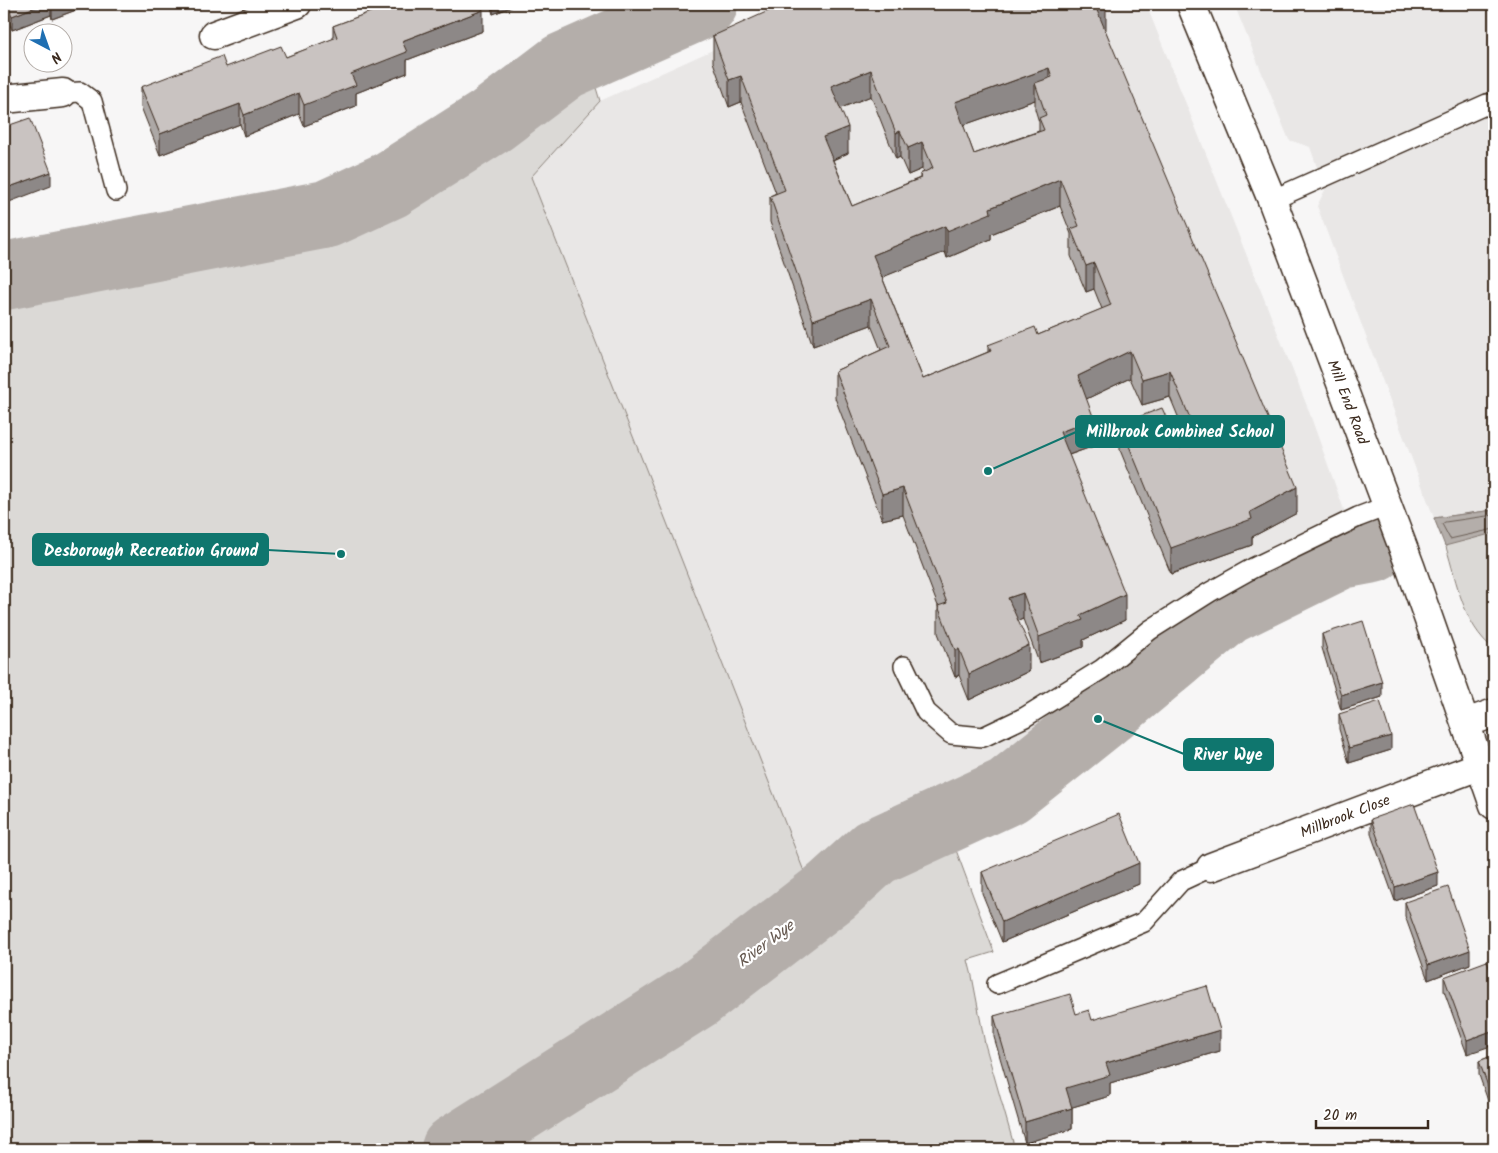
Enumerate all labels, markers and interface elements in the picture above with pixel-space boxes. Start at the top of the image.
north arrow [22,22,72,72]
text: N [45,46,66,68]
street label: Mill End Road [1320,356,1374,449]
callout: Millbrook Combined School [1076,416,1284,447]
text: Millbrook Combined School [1086,420,1275,445]
callout: Desborough Recreation Ground [33,534,268,565]
text: Desborough Recreation Ground [44,539,259,564]
callout: River Wye [1184,739,1273,770]
text: River Wye [1194,743,1263,768]
street label: Millbrook Close [1297,789,1394,845]
water label: River Wye [732,913,801,974]
scale bar [1316,1098,1428,1130]
text: 20 m [1323,1104,1357,1128]

